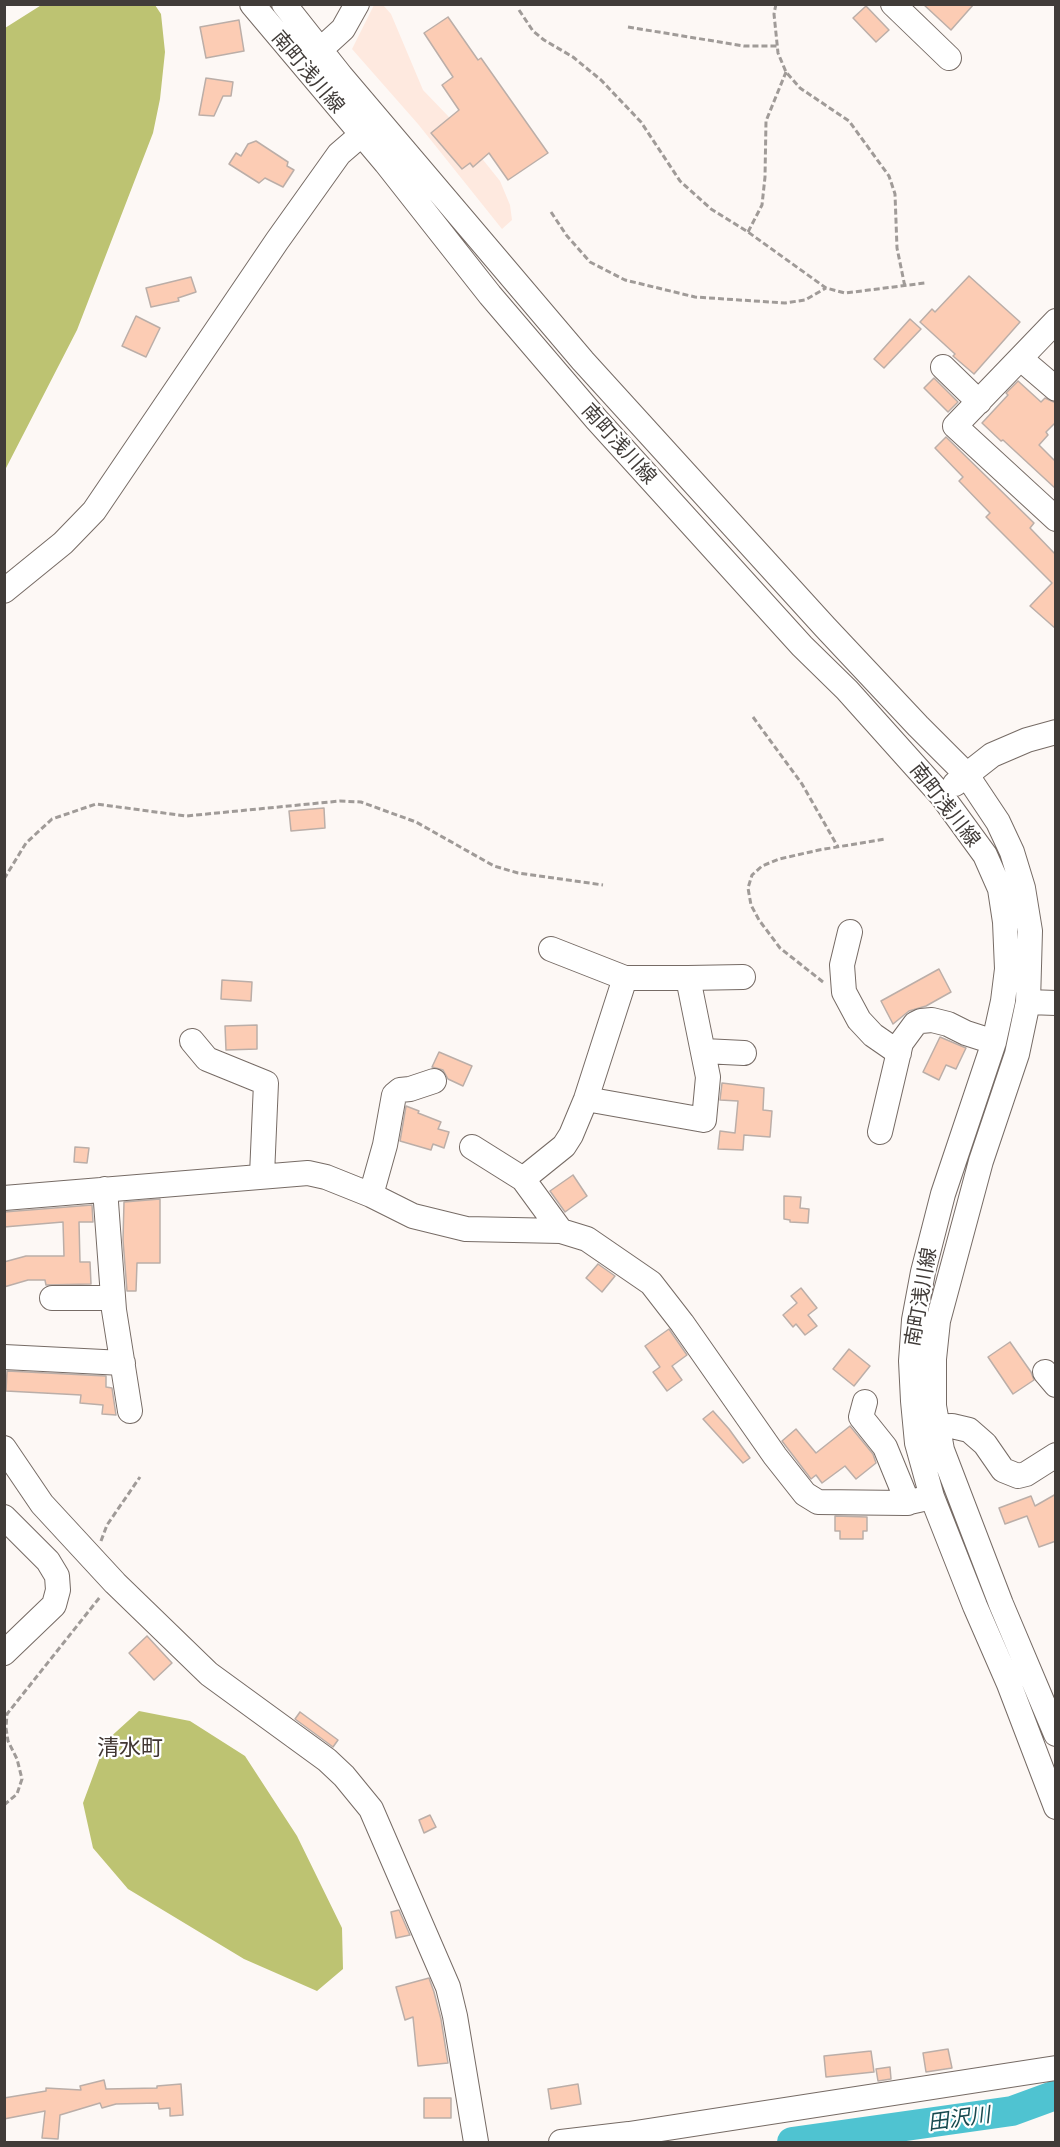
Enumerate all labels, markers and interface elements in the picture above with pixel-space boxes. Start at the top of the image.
street label: 南町浅川線 [267,26,349,118]
street label: 南町浅川線 [577,399,661,489]
street label: 南町浅川線 [905,758,985,852]
street label: 南町浅川線 [900,1246,942,1348]
district label: 清水町 [97,1735,163,1761]
water label: 田沢川 [926,2102,992,2136]

